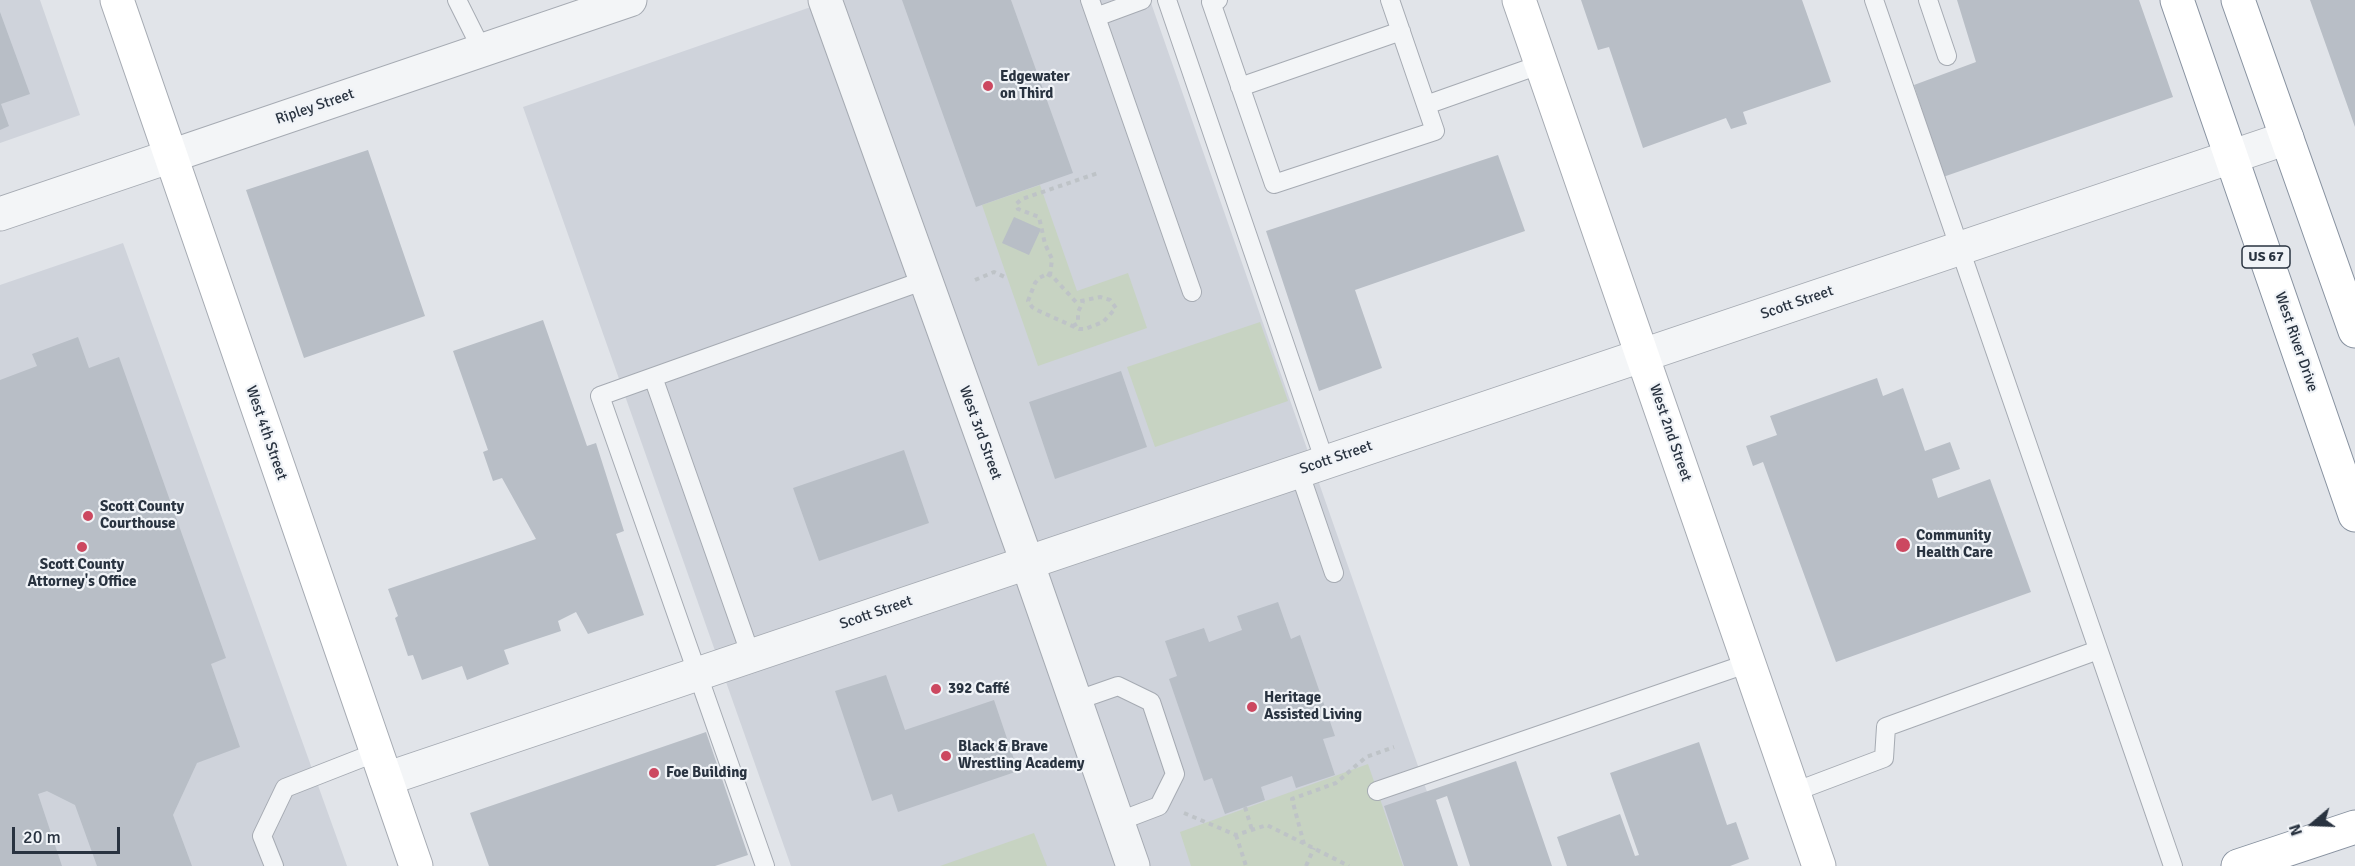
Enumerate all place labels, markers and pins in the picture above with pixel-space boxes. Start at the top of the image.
place label: Edgewater on Third [1000,68,1070,103]
marker: Edgewater on Third [981,79,995,93]
place label: Scott County Courthouse [100,498,184,533]
marker: Scott County Courthouse [81,509,95,523]
place label: Community Health Care [1916,527,1993,562]
marker: Community Health Care [1894,536,1912,554]
marker: Scott County Attorney's Office [75,540,89,554]
place label: Scott County Attorney's Office [28,556,136,591]
place label: 392 Caffé [948,680,1010,698]
marker: 392 Caffé [929,682,943,696]
place label: Heritage Assisted Living [1264,689,1362,724]
marker: Heritage Assisted Living [1245,700,1259,714]
place label: Black & Brave Wrestling Academy [958,738,1084,773]
marker: Black & Brave Wrestling Academy [939,749,953,763]
place label: Foe Building [666,764,747,782]
marker: Foe Building [647,766,661,780]

